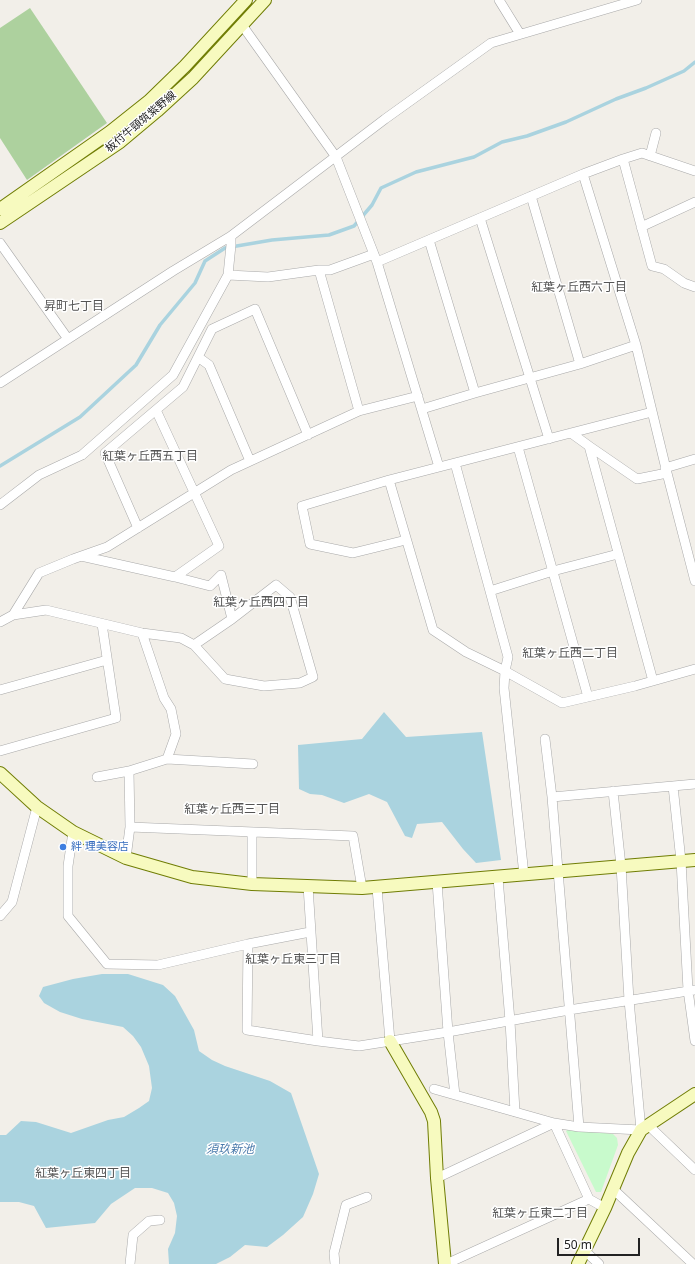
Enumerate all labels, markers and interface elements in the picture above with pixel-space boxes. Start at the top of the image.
street label: 板付牛頸筑紫野線 [103,89,179,155]
district label: 紅葉ヶ丘西六丁目 [531,281,627,295]
district label: 昇町七丁目 [44,300,104,314]
district label: 紅葉ヶ丘西五丁目 [102,450,198,464]
district label: 紅葉ヶ丘西四丁目 [213,596,309,610]
district label: 紅葉ヶ丘西二丁目 [522,647,618,661]
district label: 紅葉ヶ丘西三丁目 [184,803,280,817]
place label: 絆 理美容店 [71,840,129,854]
marker: 絆 理美容店 [58,842,68,852]
district label: 紅葉ヶ丘東三丁目 [245,953,341,967]
water label: 須玖新池 [206,1143,254,1157]
district label: 紅葉ヶ丘東四丁目 [35,1167,131,1181]
district label: 紅葉ヶ丘東二丁目 [492,1207,588,1221]
scale bar [559,1230,642,1256]
text: 50 m [564,1236,592,1253]

